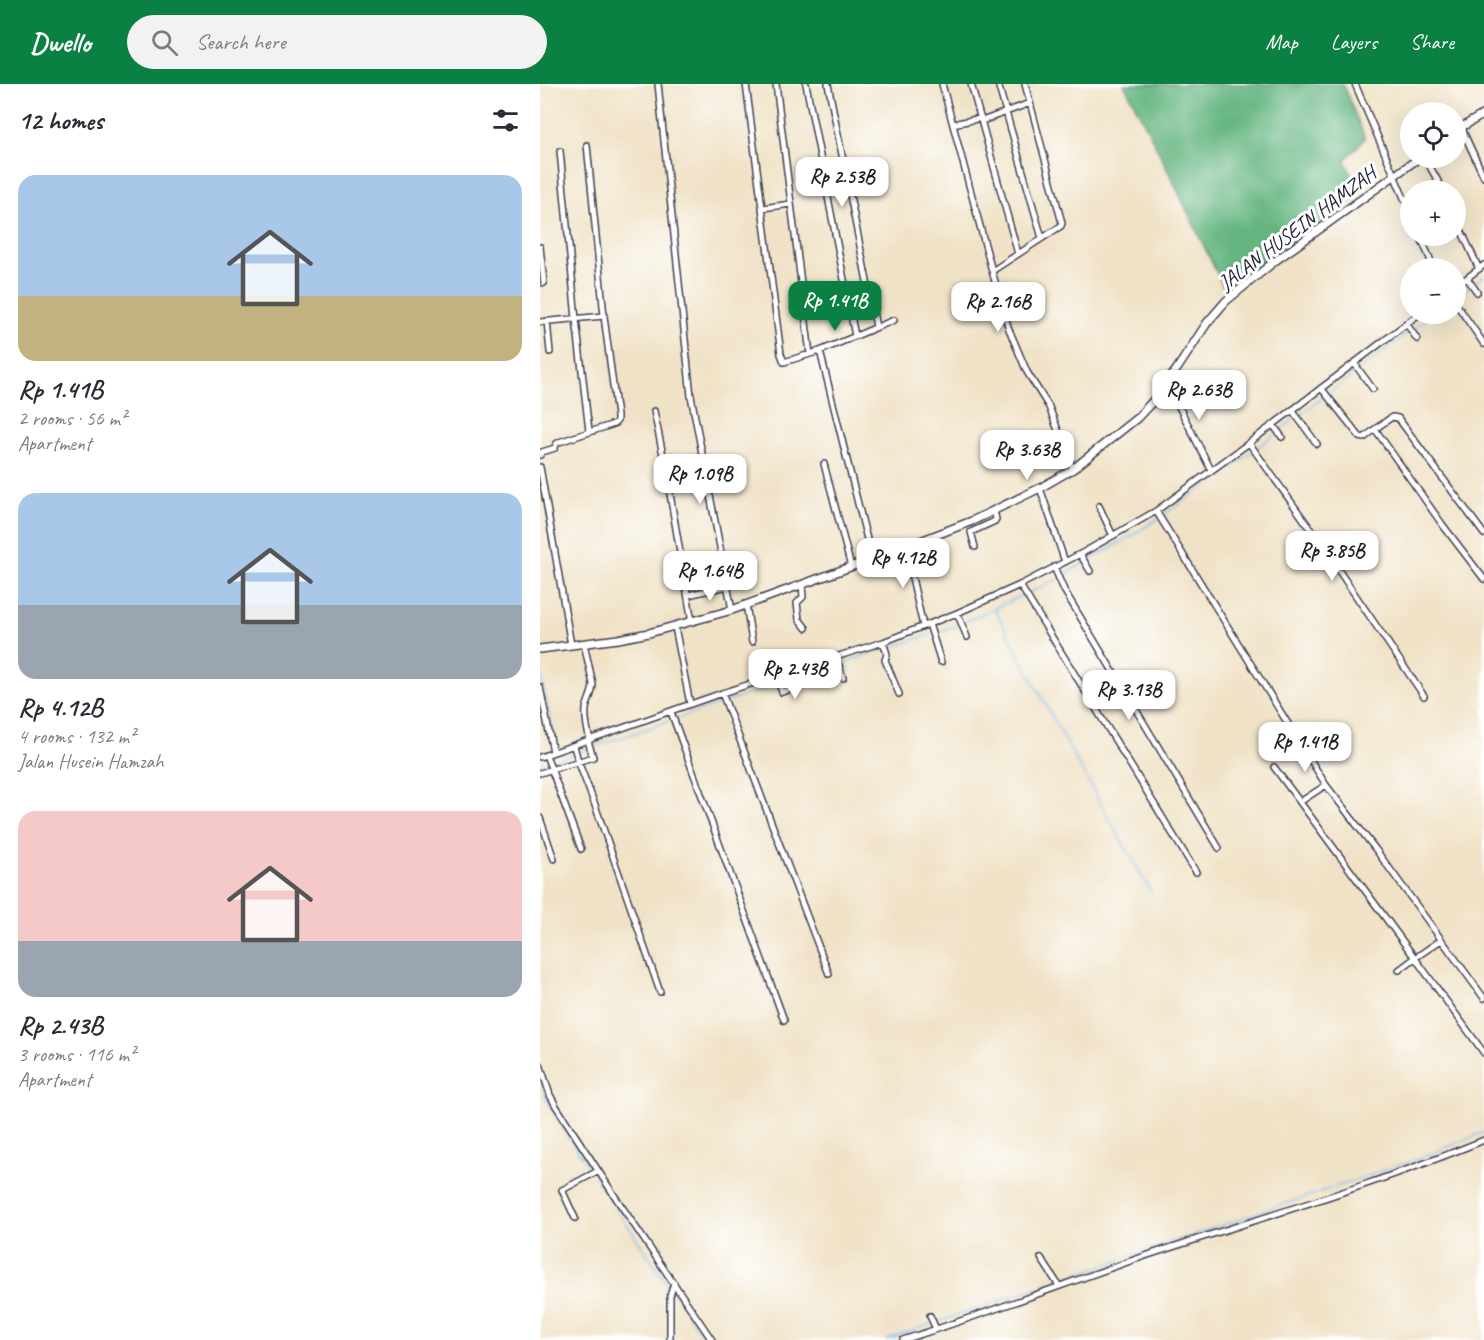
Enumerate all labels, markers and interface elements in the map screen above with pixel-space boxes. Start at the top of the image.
search box [127,15,547,69]
text: Dwello [30,25,91,60]
icon: search [148,26,181,59]
text: Search here [196,28,286,56]
text: Map [1265,29,1298,55]
text: Layers [1331,29,1377,55]
text: Share [1410,29,1454,55]
map controls [1400,102,1466,324]
button: locate [1400,102,1466,168]
text: 12 homes [18,104,103,137]
icon: filters [489,104,522,137]
pin: Rp 2.53B [780,157,904,208]
street label: JALAN HUSEIN HAMZAH [1212,158,1383,296]
text: Rp 2.53B [810,164,874,189]
button: + [1400,180,1466,246]
icon: home [216,214,324,322]
button: − [1400,258,1466,324]
pin: Rp 1.41B [773,281,897,332]
pin: Rp 2.16B [936,282,1060,333]
text: Rp 1.41B [802,288,868,313]
text: Rp 2.16B [965,289,1031,314]
pin: Rp 2.63B [1137,370,1261,421]
text: Rp 1.41B [18,373,103,406]
text: Rp 2.63B [1166,377,1232,402]
text: 2 rooms · 56 m² [18,406,126,431]
pin: Rp 3.63B [965,430,1089,481]
text: Apartment [18,431,91,456]
text: Rp 3.63B [994,437,1060,462]
pin: Rp 1.09B [638,454,762,505]
text: Rp 1.09B [668,461,732,486]
pin: Rp 3.85B [1270,531,1394,582]
icon: home [216,532,324,640]
pin: Rp 4.12B [841,538,965,589]
text: Rp 3.85B [1300,538,1364,563]
text: Rp 4.12B [870,545,936,570]
pin: Rp 1.64B [648,551,772,602]
text: Rp 1.64B [677,558,743,583]
pin: Rp 2.43B [733,649,857,700]
text: Rp 2.43B [762,656,828,681]
pin: Rp 3.13B [1067,670,1191,721]
text: Rp 3.13B [1096,677,1162,702]
text: Rp 4.12B [18,691,103,724]
pin: Rp 1.41B [1243,722,1367,773]
text: 4 rooms · 132 m² [18,724,135,749]
text: Rp 1.41B [1272,729,1338,754]
text: Jalan Husein Hamzah [18,749,164,774]
icon: home [216,850,324,958]
text: Rp 2.43B [18,1009,103,1042]
text: 3 rooms · 116 m² [18,1042,135,1067]
text: Apartment [18,1067,91,1092]

